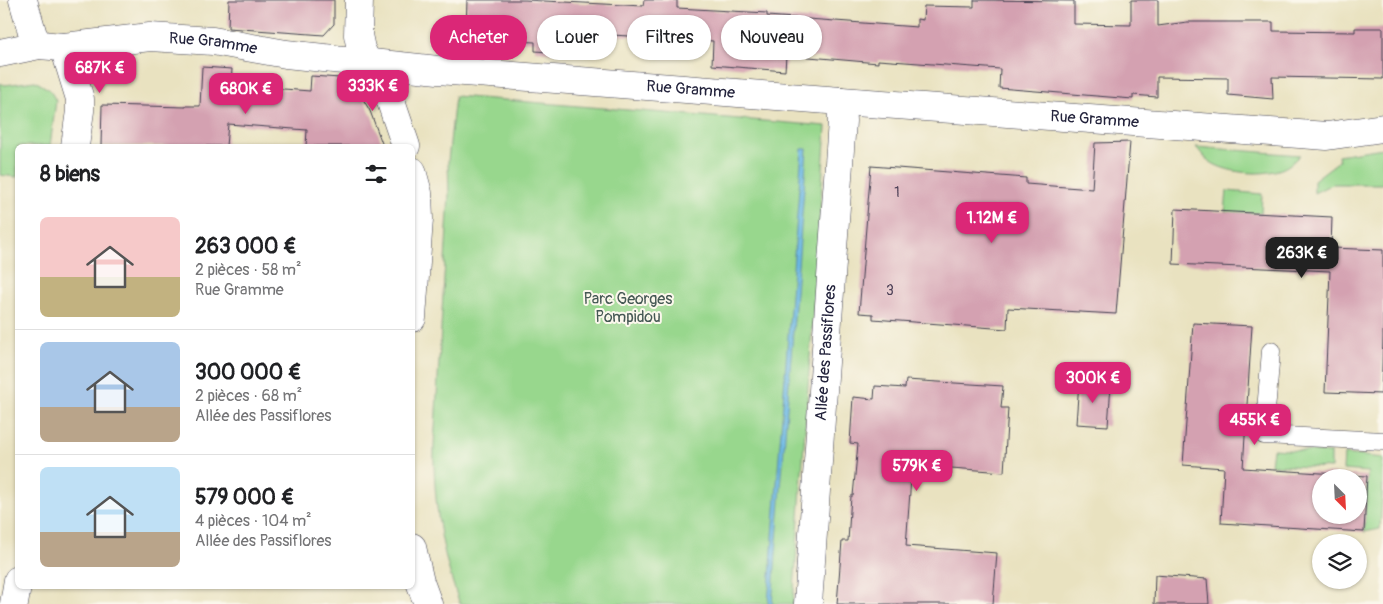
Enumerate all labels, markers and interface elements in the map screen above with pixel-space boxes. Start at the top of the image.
chip: Acheter [430,15,527,60]
chip: Louer [537,15,617,60]
chip: Filtres [627,15,711,60]
chip: Nouveau [721,15,822,60]
street label: Rue Gramme [168,28,259,59]
pin: 687K € [59,52,141,94]
text: 687K € [75,58,125,78]
pin: 333K € [332,70,414,112]
pin: 680K € [205,72,287,115]
text: 333K € [348,76,398,96]
street label: Rue Gramme [646,76,736,103]
text: 680K € [220,79,272,99]
street label: Rue Gramme [1050,106,1140,132]
icon: filters [362,160,390,188]
text: 8 biens [40,161,100,188]
house number: 1 [894,184,900,201]
pin: 1.12M € [946,202,1038,244]
text: 1.12M € [967,208,1017,228]
text: 263 000 € [195,233,297,260]
pin: 263K € [1261,236,1343,279]
icon: home [80,237,140,297]
text: 263K € [1277,243,1327,263]
text: 2 pièces · 58 m² [195,260,302,280]
text: Rue Gramme [195,280,284,300]
house number: 3 [886,282,894,299]
street label: Allée des Passiflores [811,284,840,421]
park label: Parc Georges Pompidou [584,289,672,327]
text: 300 000 € [195,359,301,386]
icon: home [80,362,140,422]
pin: 300K € [1052,362,1134,404]
text: 300K € [1066,368,1120,388]
text: 2 pièces · 68 m² [195,386,302,406]
pin: 455K € [1214,404,1296,446]
text: Allée des Passiflores [195,406,332,426]
text: 455K € [1230,410,1280,430]
pin: 579K € [876,450,958,492]
text: 579K € [892,456,942,476]
north arrow [1312,469,1368,524]
map controls [1312,469,1367,589]
text: 579 000 € [195,484,294,511]
icon: home [80,487,140,547]
text: 4 pièces · 104 m² [195,511,312,531]
text: Allée des Passiflores [195,531,332,551]
button: layers [1312,534,1367,589]

